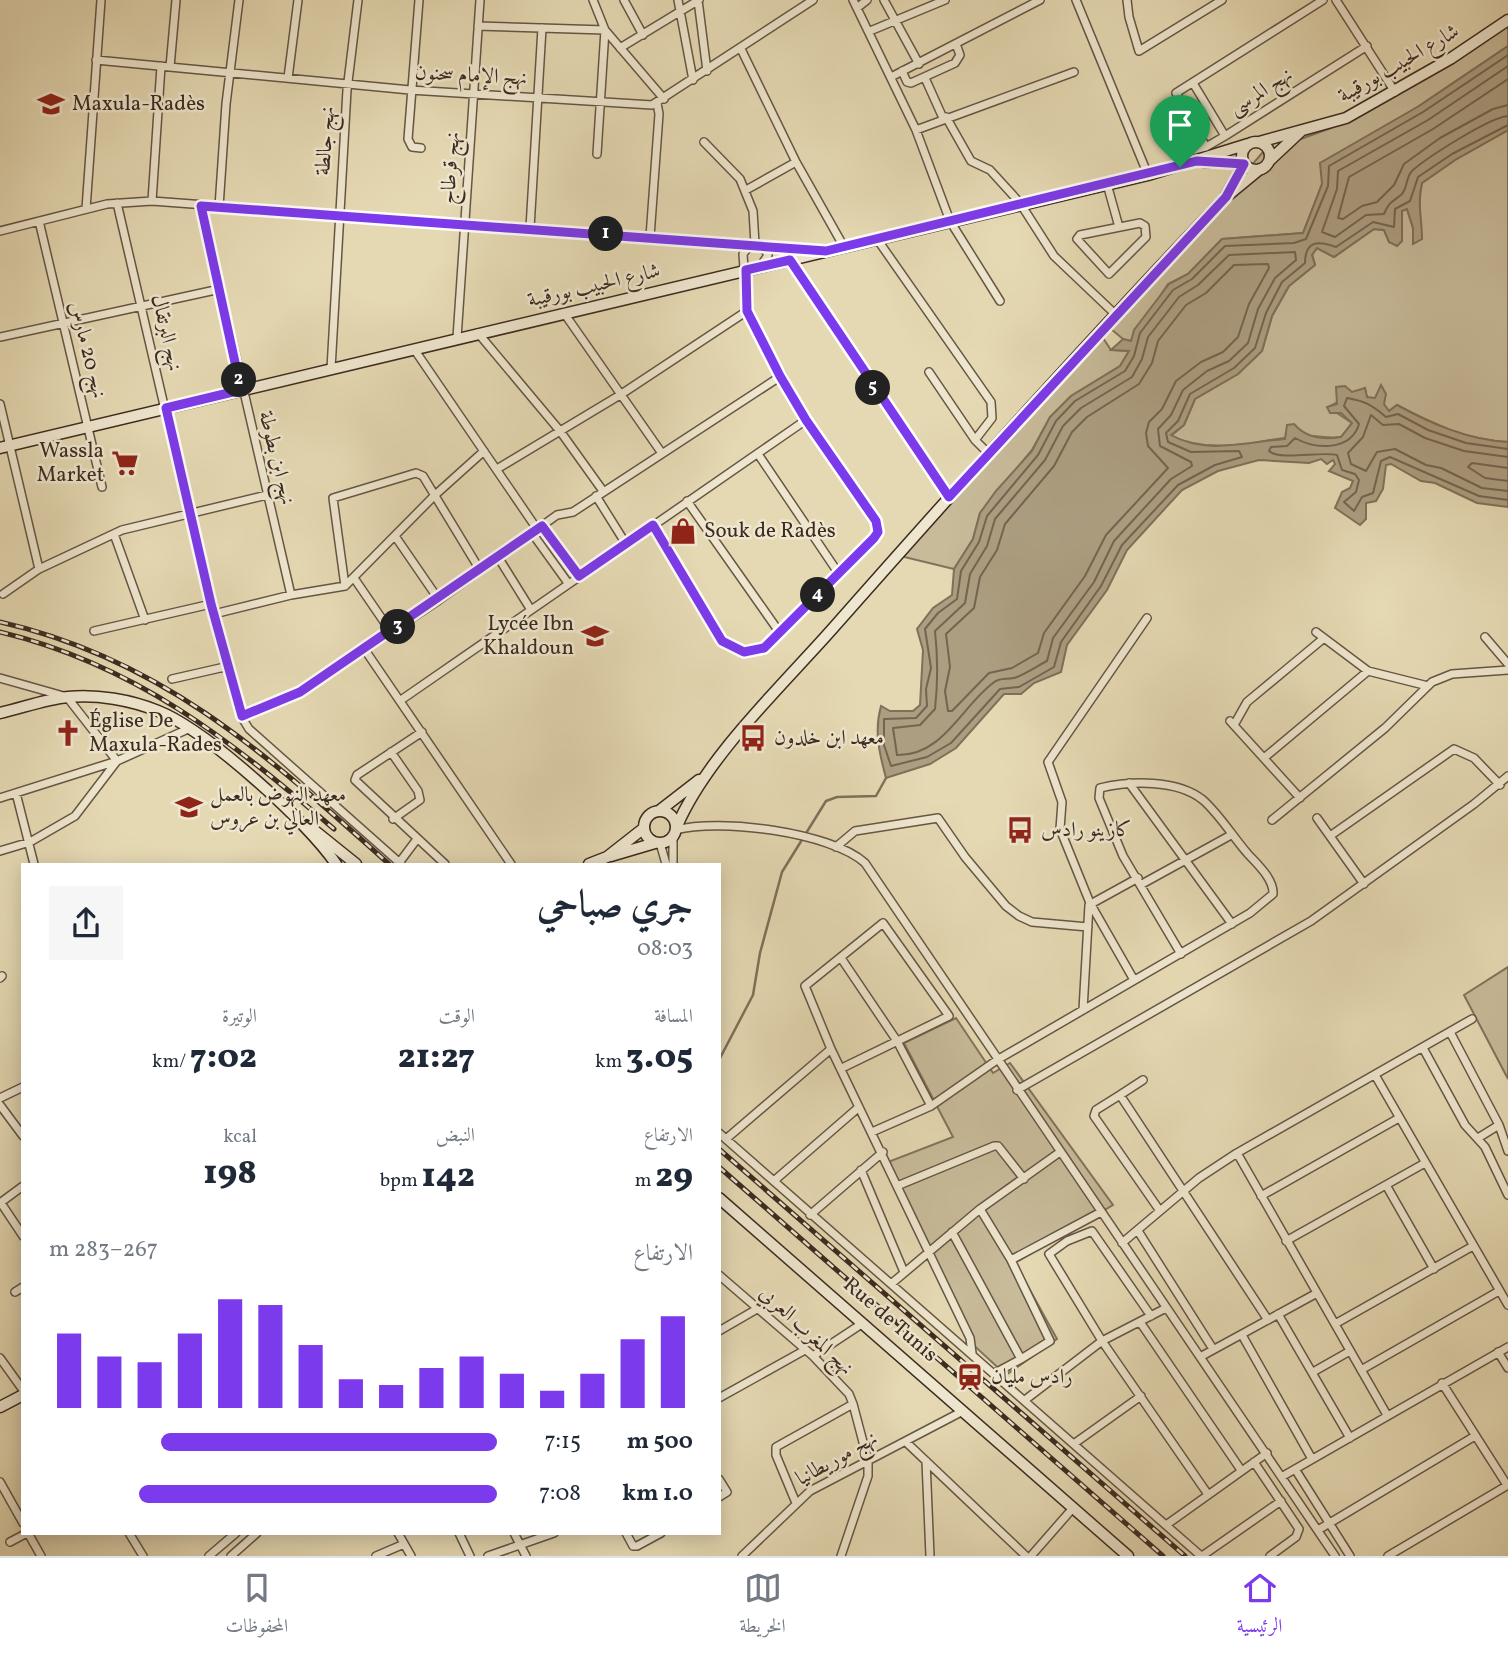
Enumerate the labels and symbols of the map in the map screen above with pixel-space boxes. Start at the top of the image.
street label: شارع الحبيب بورقيبة [1333,18,1466,112]
street label: نهج الإمام سحنون [414,59,528,96]
street label: نهج المرسى [1223,61,1300,126]
school or university icon: Maxula-Radès [36,89,66,119]
place label: Maxula-Radès [72,90,205,119]
pin [1150,95,1210,167]
street label: نهج جالطة [309,105,346,177]
street label: نهج قرطاج [434,131,471,206]
pin: 1 [588,216,624,252]
street label: شارع الحبيب بورقيبة [525,257,664,317]
street label: نهج البرتقال [140,292,189,375]
street label: نهج 20 مارس [58,299,113,402]
pin: 2 [222,362,256,398]
pin: 5 [856,370,890,406]
street label: نهج ابن بطوطة [247,408,302,509]
place label: Wassla Market [37,437,104,490]
supermarket icon: Wassla Market [110,448,140,478]
shop icon: Souk de Radès [668,516,698,546]
place label: Souk de Radès [704,517,836,546]
pin: 4 [800,578,836,612]
pin: 3 [380,610,416,644]
place label: Lycée Ibn Khaldoun [483,610,574,663]
school or university icon: Lycée Ibn Khaldoun [580,621,610,651]
place label: Église De Maxula-Rades [89,707,222,760]
church icon: Église De Maxula-Rades [53,718,83,748]
bus stop icon: معهد ابن خلدون [738,723,768,753]
place label: معهد ابن خلدون [774,724,884,753]
place label: معهد النهوض بالعمل العالي بن عروس [210,781,346,835]
school or university icon: معهد النهوض بالعمل العالي بن عروس [174,792,204,822]
bus stop icon: كازينو رادس [1005,815,1035,845]
place label: كازينو رادس [1041,816,1132,845]
street label: Rue de Tunis [836,1271,944,1369]
street label: نهج المغرب العربي [750,1280,860,1385]
station icon: رادس مليان [955,1362,985,1392]
place label: رادس مليان [991,1363,1073,1392]
street label: نهج موريطانيا [791,1425,885,1496]

